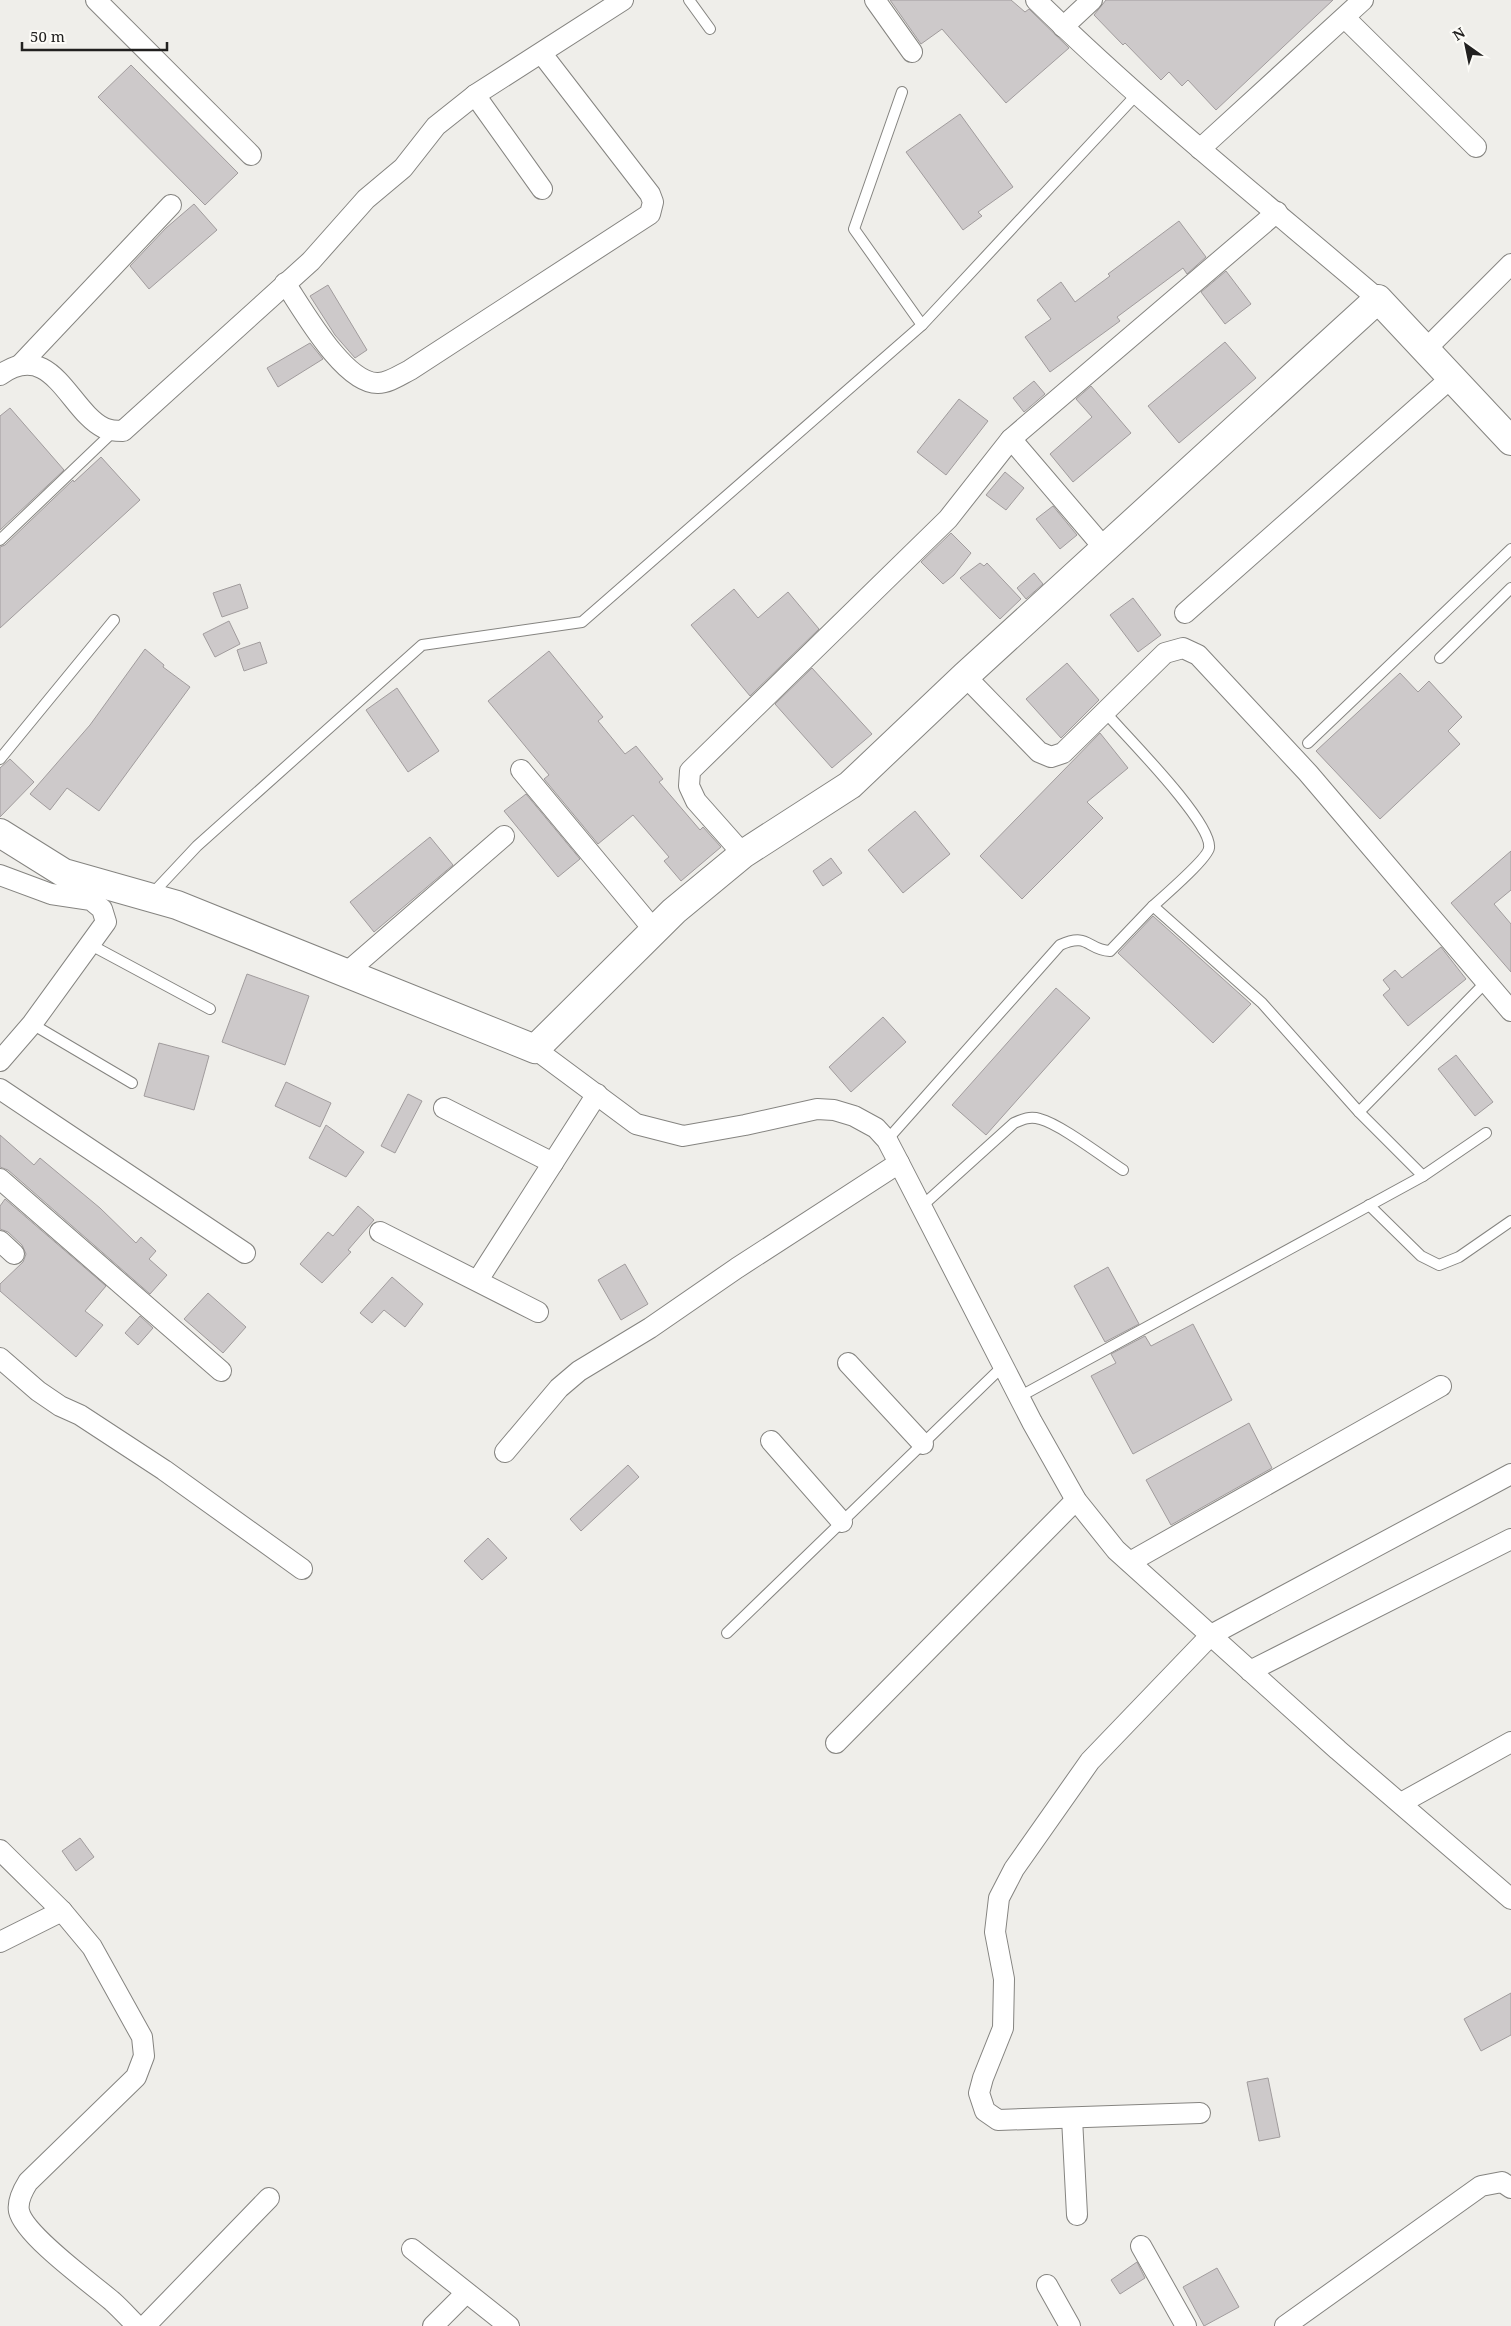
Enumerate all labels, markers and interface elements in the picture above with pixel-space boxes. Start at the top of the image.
scale bar [22,20,168,52]
north arrow [1441,20,1491,70]
text: N [1449,23,1468,45]
text: 50 m [30,26,65,46]

